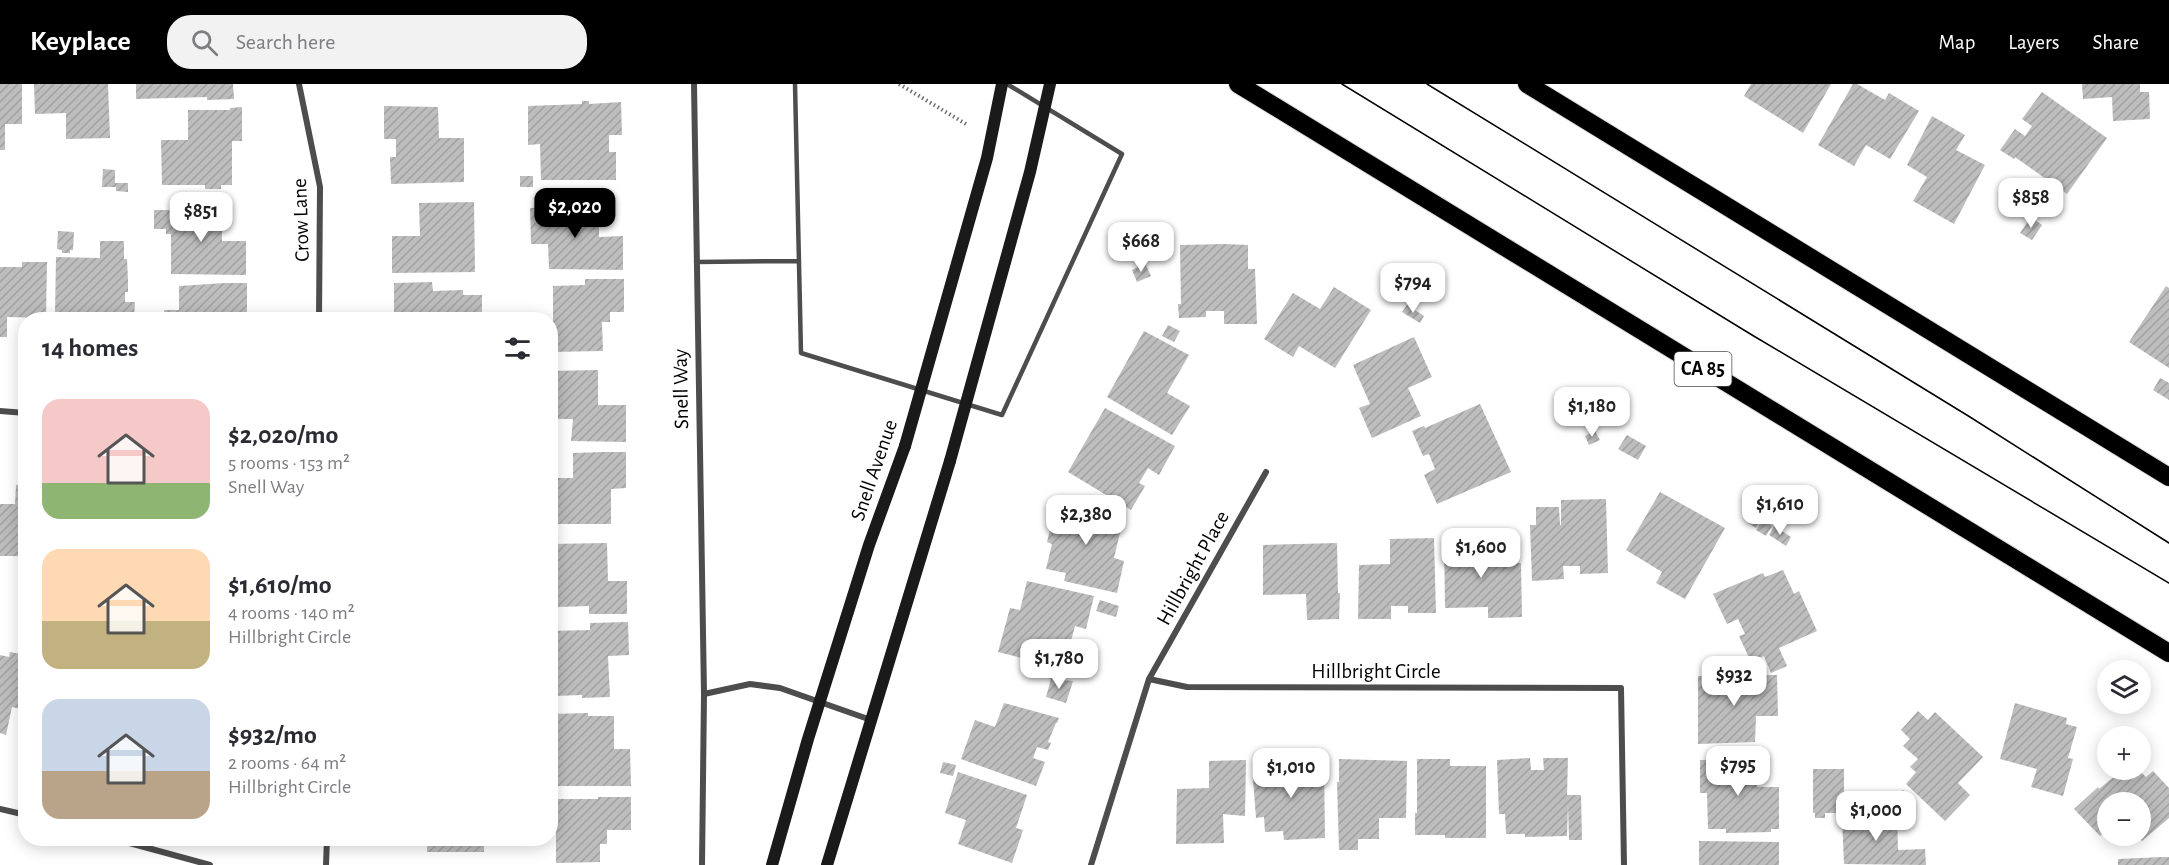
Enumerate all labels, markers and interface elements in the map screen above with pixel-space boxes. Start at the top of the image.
search box [167,15,587,69]
icon: search [188,26,221,59]
text: Keyplace [30,28,131,56]
text: Search here [236,31,335,53]
text: Map [1939,32,1975,53]
text: Layers [2008,32,2059,53]
text: Share [2092,32,2139,53]
street label: Crow Lane [289,178,313,262]
pin: $858 [1995,178,2067,229]
text: $858 [2012,187,2050,207]
pin: $2,020 [526,188,624,239]
pin: $851 [165,192,237,243]
text: $2,020 [548,197,602,217]
text: $851 [184,201,218,221]
pin: $668 [1105,222,1177,273]
text: $668 [1122,231,1160,251]
pin: $794 [1377,263,1449,314]
text: $794 [1394,272,1432,292]
icon: filters [501,332,534,365]
text: 14 homes [42,335,138,361]
street label: Snell Way [670,349,692,429]
road number: CA 85 [1674,352,1732,386]
pin: $1,180 [1543,387,1641,438]
text: $1,180 [1568,396,1616,416]
street label: Snell Avenue [847,417,901,523]
text: $2,020/mo [228,422,338,448]
icon: home [90,423,162,495]
text: 5 rooms · 153 m² [228,453,350,473]
text: Snell Way [228,477,304,497]
pin: $1,610 [1731,485,1829,536]
text: $1,610 [1756,494,1804,514]
pin: $2,380 [1037,495,1135,546]
text: $2,380 [1060,504,1112,524]
street label: Hillbright Place [1153,507,1233,629]
pin: $1,600 [1432,528,1530,579]
text: $1,600 [1455,537,1507,557]
text: $1,610/mo [228,572,332,598]
icon: home [90,573,162,645]
text: 4 rooms · 140 m² [228,603,355,623]
text: Hillbright Circle [228,627,351,647]
pin: $1,780 [1010,639,1108,690]
text: $1,780 [1034,648,1084,668]
pin: $932 [1698,656,1770,707]
map controls [2097,660,2151,846]
button: layers [2097,660,2151,714]
street label: Hillbright Circle [1311,661,1441,682]
text: $932 [1716,665,1752,685]
text: $932/mo [228,722,317,748]
icon: home [90,723,162,795]
button: + [2097,726,2151,780]
pin: $795 [1702,746,1774,797]
pin: $1,010 [1242,748,1340,799]
text: 2 rooms · 64 m² [228,753,346,773]
text: $795 [1720,755,1756,775]
text: $1,010 [1267,757,1315,777]
text: Hillbright Circle [228,777,351,797]
pin: $1,000 [1827,791,1925,842]
button: − [2097,792,2151,846]
text: $1,000 [1850,800,1902,820]

